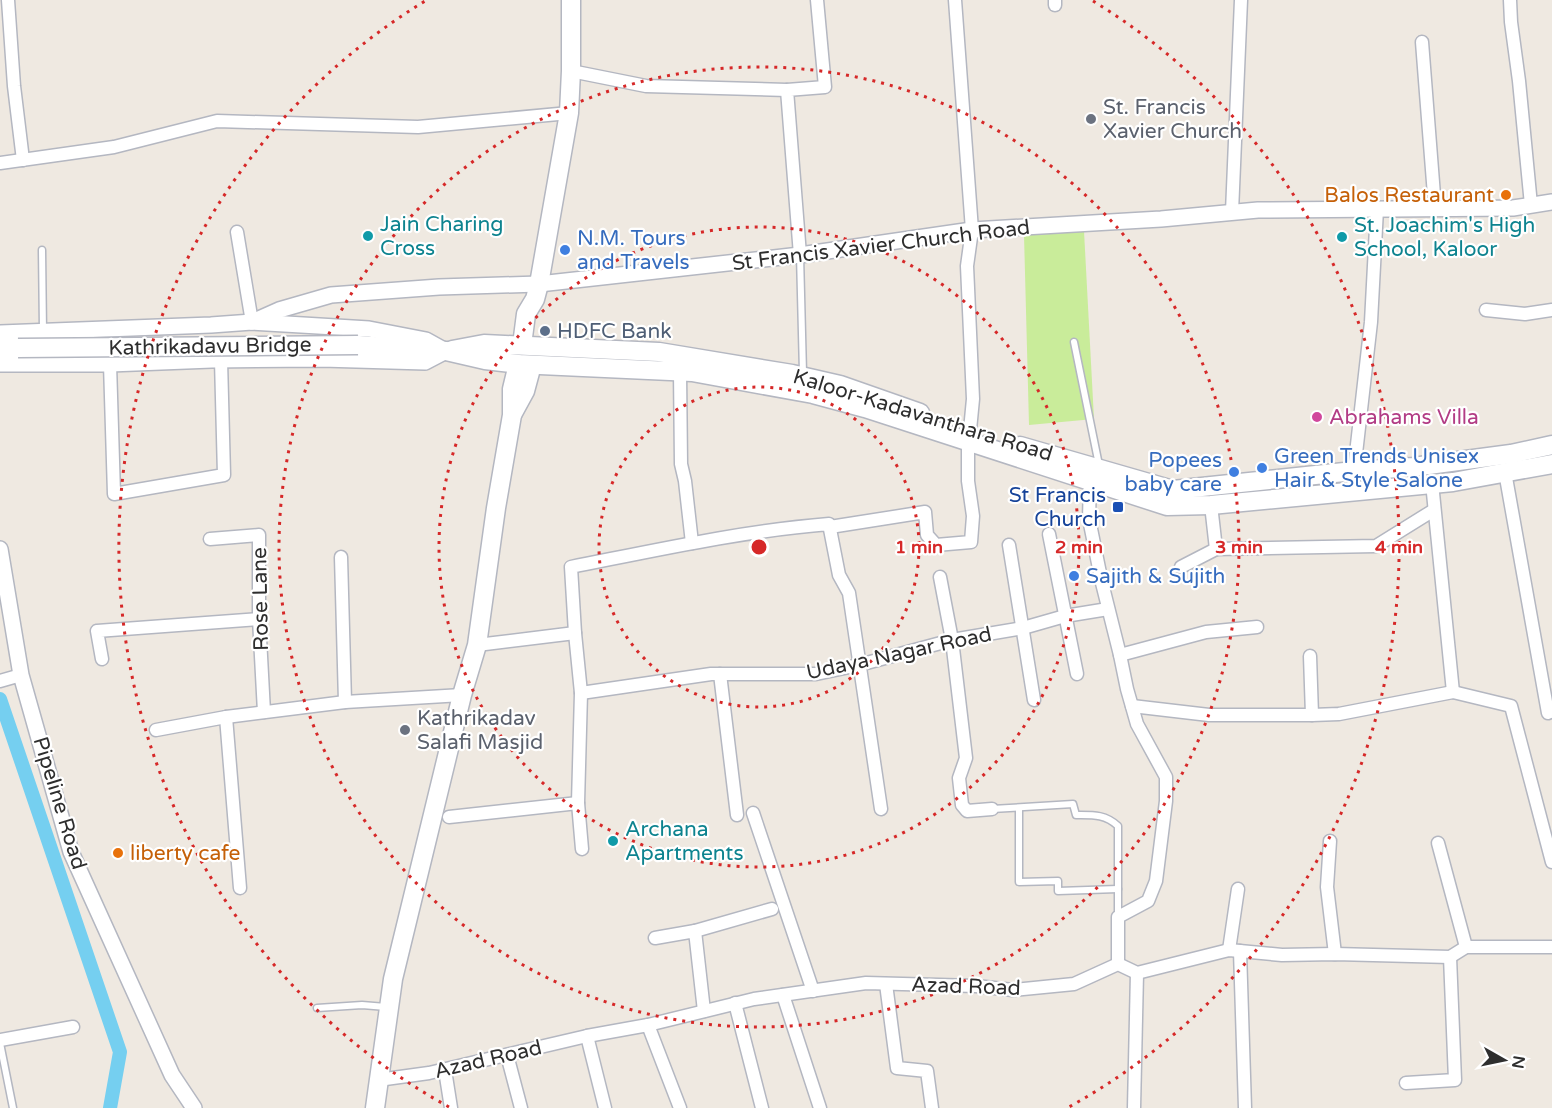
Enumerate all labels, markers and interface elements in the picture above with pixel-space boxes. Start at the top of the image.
place label: St. Francis Xavier Church [1103,95,1242,144]
marker: St. Francis Xavier Church [1084,112,1098,126]
place label: Balos Restaurant [1324,183,1494,208]
marker: Balos Restaurant [1499,188,1513,202]
place label: Jain Charing Cross [380,212,504,261]
place label: St. Joachim's High School, Kaloor [1354,213,1535,262]
street label: St Francis Xavier Church Road [731,215,1031,276]
place label: N.M. Tours and Travels [577,226,690,275]
marker: Jain Charing Cross [361,229,375,243]
marker: St. Joachim's High School, Kaloor [1335,230,1349,244]
marker: N.M. Tours and Travels [558,243,572,257]
place label: HDFC Bank [557,319,672,344]
marker: HDFC Bank [538,324,552,338]
street label: Kathrikadavu Bridge [108,332,312,361]
street label: Kaloor-Kadavanthara Road [790,364,1056,467]
place label: Abrahams Villa [1329,405,1479,430]
marker: Abrahams Villa [1310,410,1324,424]
place label: Green Trends Unisex Hair & Style Salone [1274,444,1479,493]
place label: Popees baby care [1124,448,1222,497]
marker: Green Trends Unisex Hair & Style Salone [1255,461,1269,475]
marker: Popees baby care [1227,465,1241,479]
place label: St Francis Church [1009,483,1106,532]
marker: St Francis Church [1111,500,1125,514]
text: 1 min [895,536,943,558]
text: 2 min [1055,536,1103,558]
text: 3 min [1215,536,1263,558]
text: 4 min [1375,536,1423,558]
centre of rings [749,537,769,557]
street label: Rose Lane [247,547,274,651]
place label: Sajith & Sujith [1086,564,1225,589]
marker: Sajith & Sujith [1067,569,1081,583]
street label: Udaya Nagar Road [804,622,994,685]
place label: Kathrikadav Salafi Masjid [417,706,543,755]
marker: Kathrikadav Salafi Masjid [398,723,412,737]
street label: Pipeline Road [27,734,92,873]
place label: Archana Apartments [625,817,743,866]
marker: Archana Apartments [606,834,620,848]
place label: liberty cafe [130,841,240,866]
marker: liberty cafe [111,846,125,860]
street label: Azad Road [911,972,1021,1001]
north arrow [1474,1030,1534,1090]
street label: Azad Road [432,1035,544,1084]
text: N [1507,1054,1529,1070]

